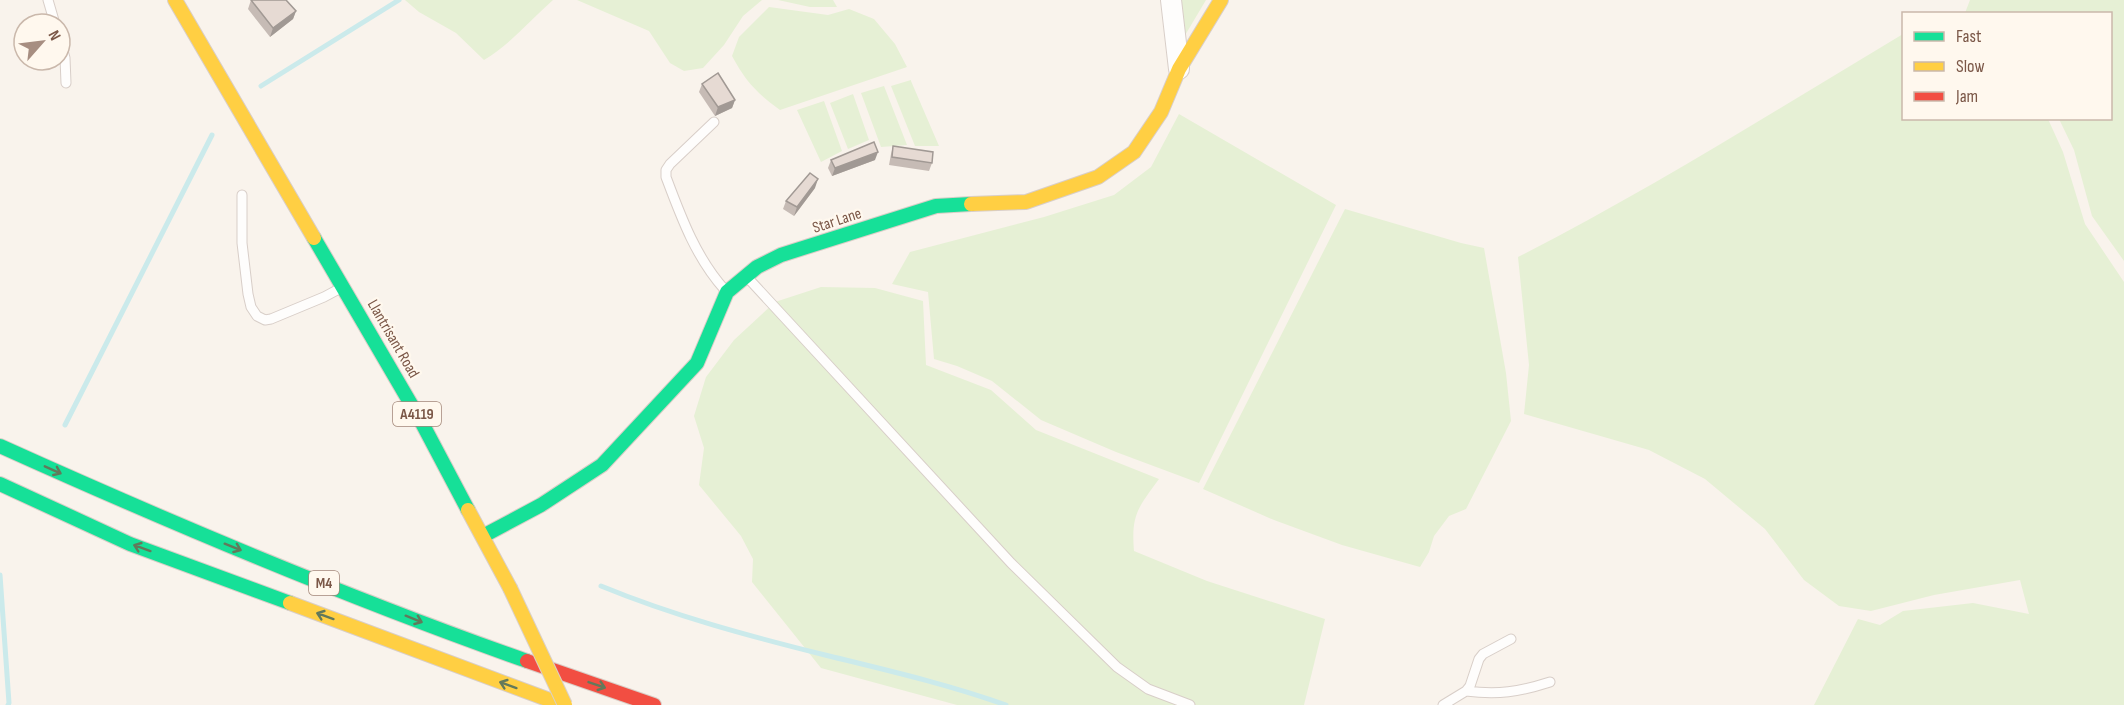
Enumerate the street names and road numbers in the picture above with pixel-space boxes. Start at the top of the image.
street label: Star Lane [810,204,864,238]
street label: Llantrisant Road [363,296,423,382]
road number: A4119 [393,402,441,426]
road number: M4 [309,571,339,595]

